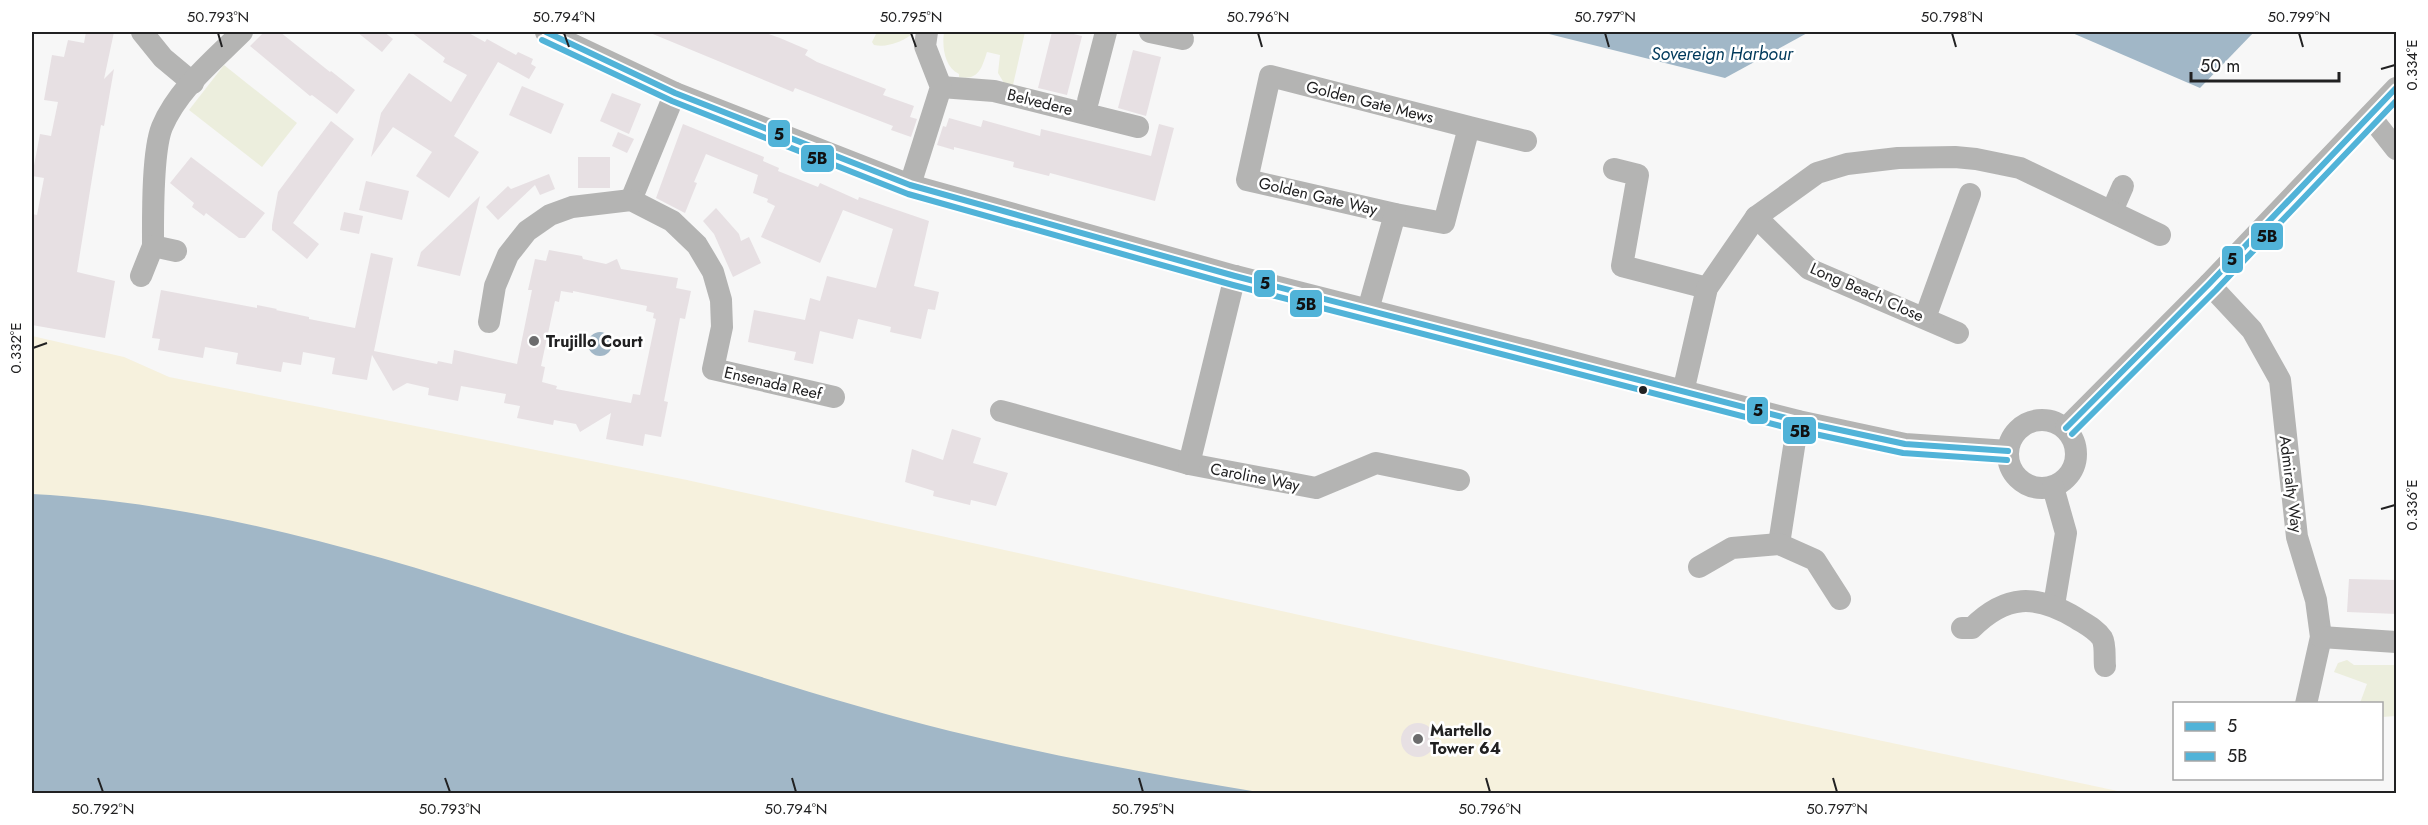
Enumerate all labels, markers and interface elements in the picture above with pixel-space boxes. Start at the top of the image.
text: 50.793°N [187,6,249,28]
text: 50.794°N [532,6,596,28]
text: 50.795°N [880,6,942,28]
text: 50.796°N [1227,6,1289,28]
text: 50.797°N [1574,6,1636,28]
text: 50.798°N [1921,6,1983,28]
text: 50.799°N [2268,6,2330,28]
text: 0.334°E [2401,39,2423,91]
water label: Sovereign Harbour [1651,41,1794,67]
scale bar [2191,45,2340,83]
text: 50 m [2200,53,2240,79]
street label: Golden Gate Mews [1304,75,1436,129]
street label: Belvedere [1005,83,1075,121]
line badge: 5 [767,119,791,148]
text: 5 [774,123,784,146]
line badge: 5B [800,144,835,173]
text: 5B [807,147,827,170]
street label: Golden Gate Way [1256,171,1381,221]
line badge: 5B [2250,222,2284,251]
text: 5B [2257,225,2277,248]
line badge: 5 [2221,245,2244,274]
text: 5 [2227,248,2237,271]
street label: Long Beach Close [1807,257,1927,327]
line badge: 5 [1253,269,1276,298]
text: 5 [1260,272,1270,295]
line badge: 5B [1289,289,1323,318]
text: 5B [1296,293,1316,316]
text: 0.332°E [5,323,27,373]
place label: Trujillo Court [546,330,644,353]
marker: Trujillo Court [527,334,541,348]
street label: Ensenada Reef [722,361,825,406]
unlabelled marker [1637,384,1649,396]
line badge: 5 [1746,396,1769,425]
text: 5 [1753,399,1763,422]
line badge: 5B [1782,416,1817,445]
text: 5B [1790,420,1810,443]
street label: Admiralty Way [2274,434,2308,535]
street label: Caroline Way [1208,457,1303,497]
text: 0.336°E [2401,480,2423,530]
legend [2173,702,2383,780]
text: 5 [2227,713,2237,739]
place label: Martello Tower 64 [1430,719,1501,760]
marker: Martello Tower 64 [1411,732,1425,746]
text: 5B [2227,743,2247,769]
text: 50.792°N [72,798,134,820]
text: 50.793°N [419,798,481,820]
text: 50.794°N [764,798,828,820]
text: 50.795°N [1112,798,1174,820]
text: 50.796°N [1459,798,1521,820]
text: 50.797°N [1806,798,1868,820]

